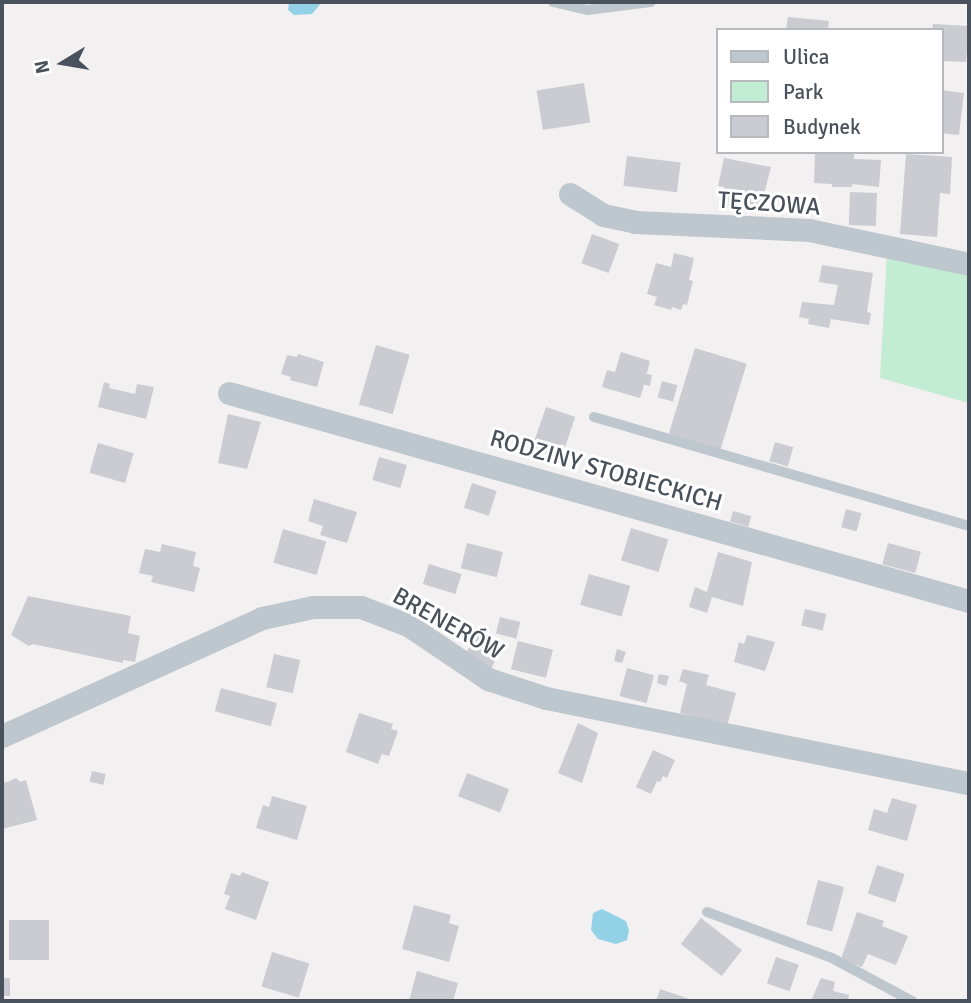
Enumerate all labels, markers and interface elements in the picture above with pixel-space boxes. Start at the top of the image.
north arrow [28,28,98,98]
legend [716,28,943,154]
text: Ulica [783,44,829,70]
text: N [29,58,55,76]
text: Park [783,79,823,105]
text: Budynek [783,114,861,140]
street label: TĘCZOWA [717,186,821,222]
street label: RODZINY STOBIECKICH [487,424,725,518]
street label: BRENERÓW [387,582,509,666]

